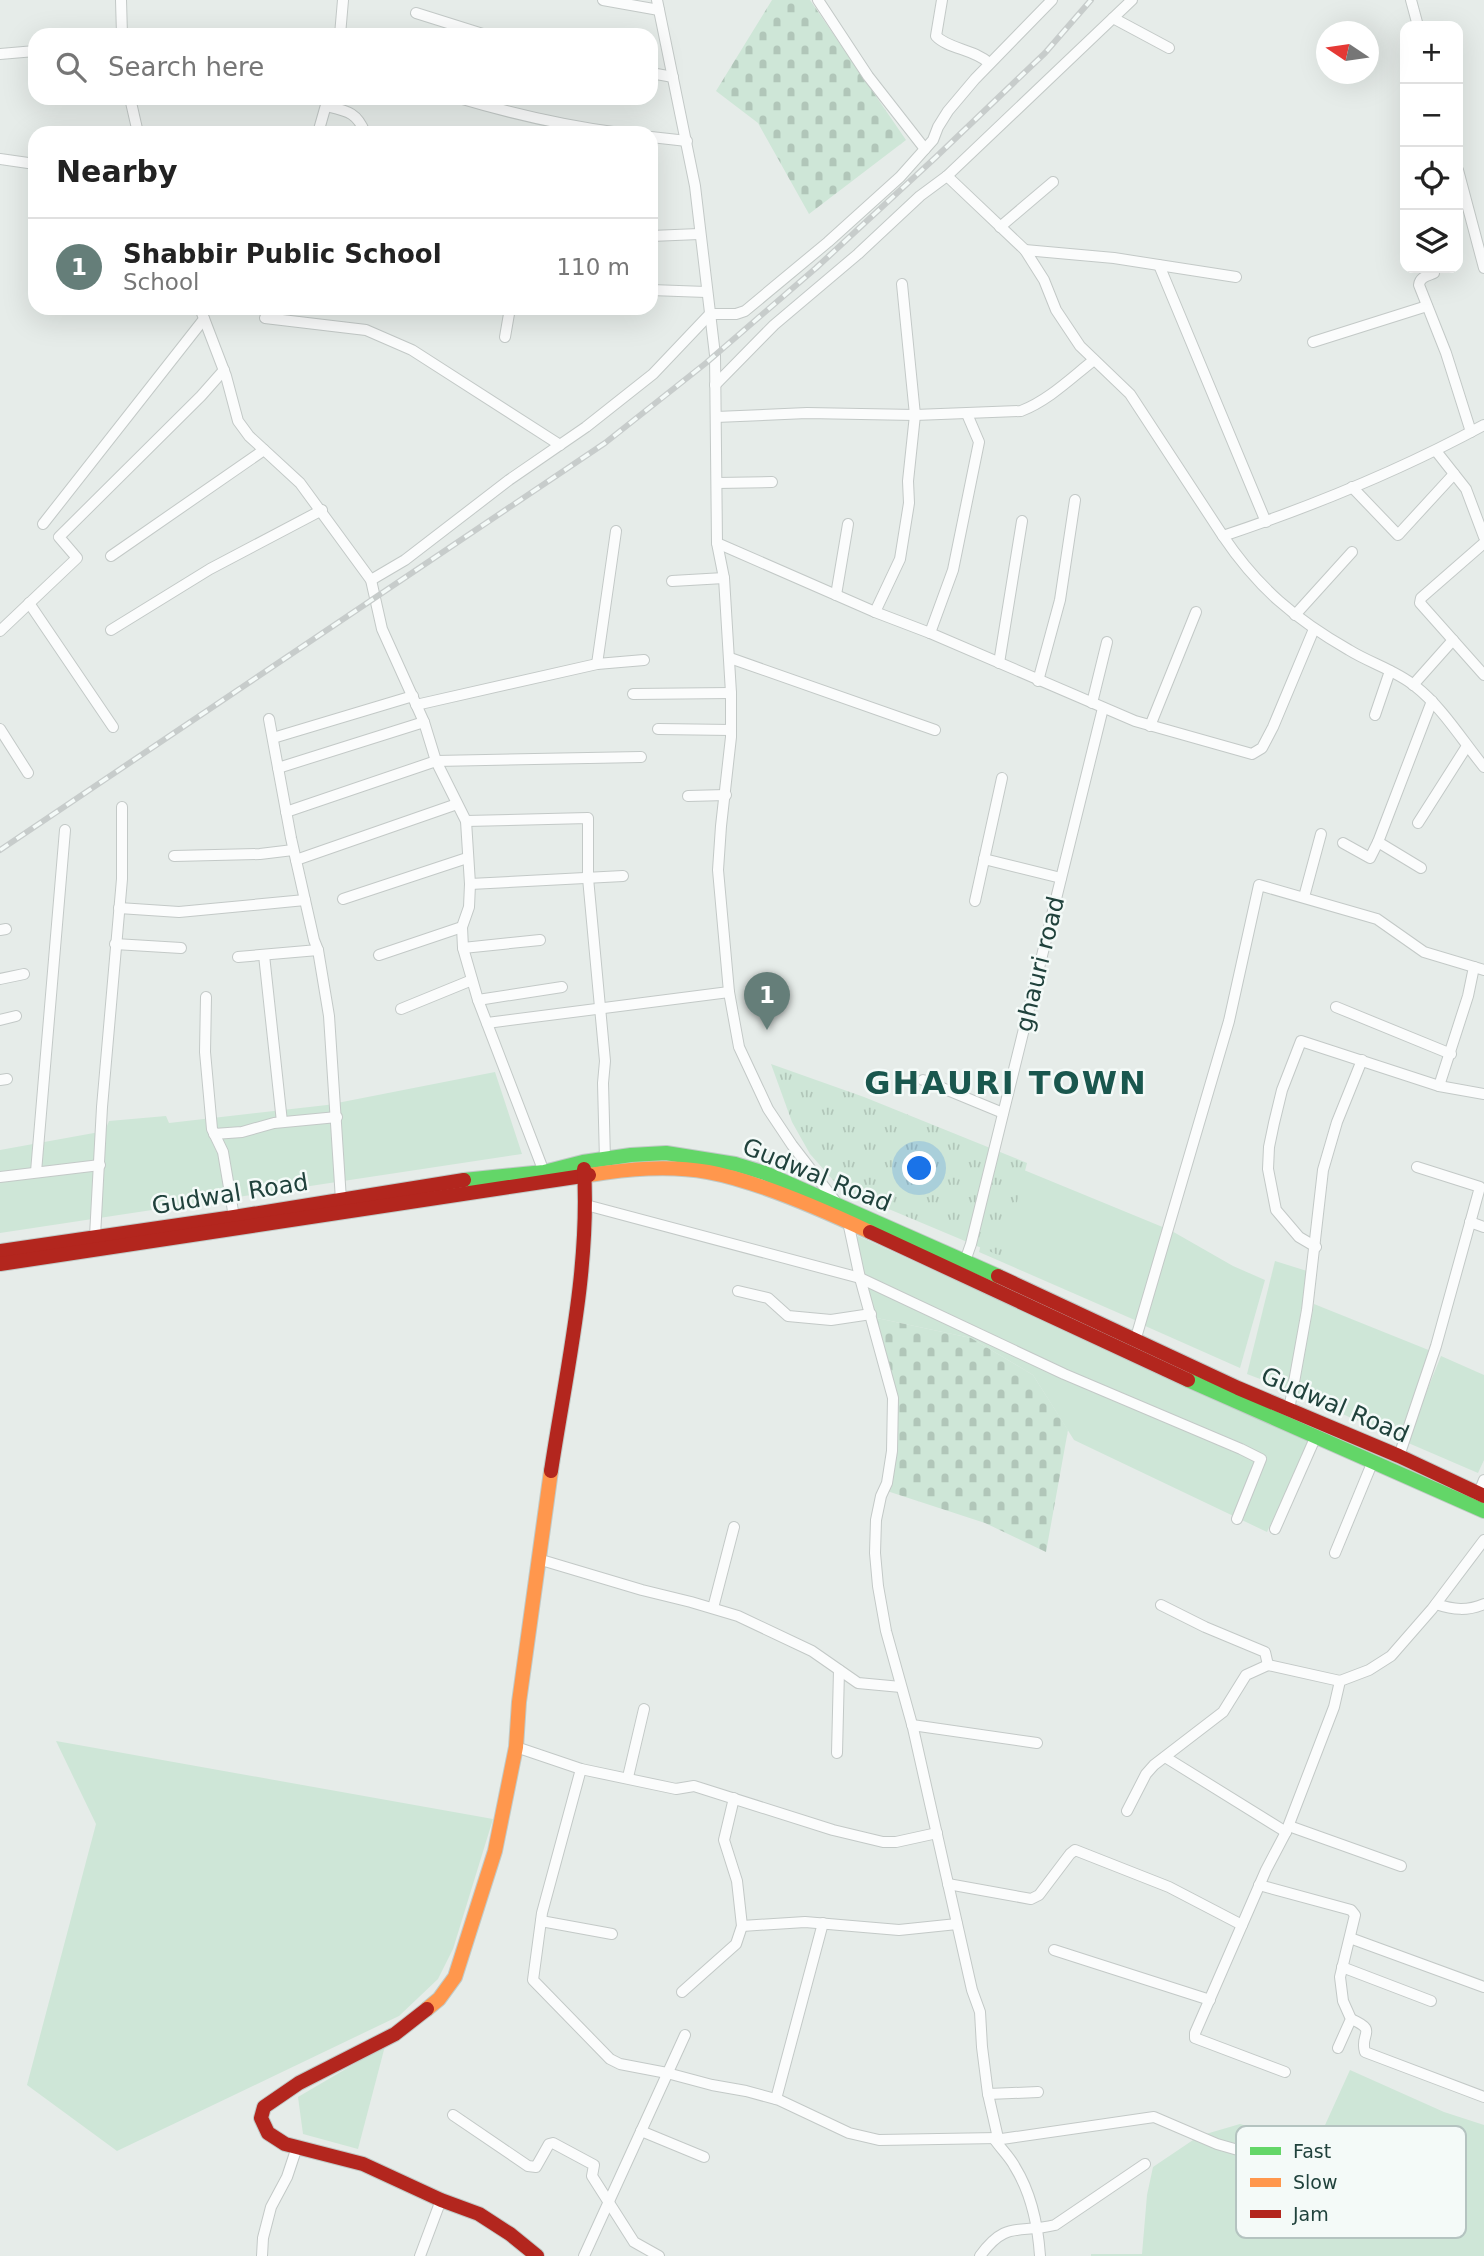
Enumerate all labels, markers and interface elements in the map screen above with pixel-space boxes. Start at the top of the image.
north arrow [1316,21,1379,84]
map controls [1400,21,1463,273]
button: + [1400,21,1463,84]
search box [28,28,658,105]
icon: search [52,48,90,86]
text: Search here [108,52,264,82]
button: − [1400,84,1463,147]
button: locate [1400,147,1463,210]
text: Nearby [56,154,178,189]
button: layers [1400,210,1463,273]
text: Shabbir Public School [123,239,442,269]
text: 1 [71,254,87,280]
text: 110 m [556,254,630,280]
text: School [123,269,199,295]
street label: ghauri road [1010,893,1070,1035]
pin: 1 [744,972,790,1030]
district label: GHAURI TOWN [864,1064,1148,1102]
street label: Gudwal Road [739,1132,895,1218]
your location [902,1151,936,1185]
street label: Gudwal Road [150,1168,310,1220]
street label: Gudwal Road [1257,1361,1413,1449]
legend [1236,2126,1466,2238]
text: Fast [1293,2140,1331,2162]
text: Slow [1293,2171,1338,2193]
text: Jam [1292,2203,1329,2225]

